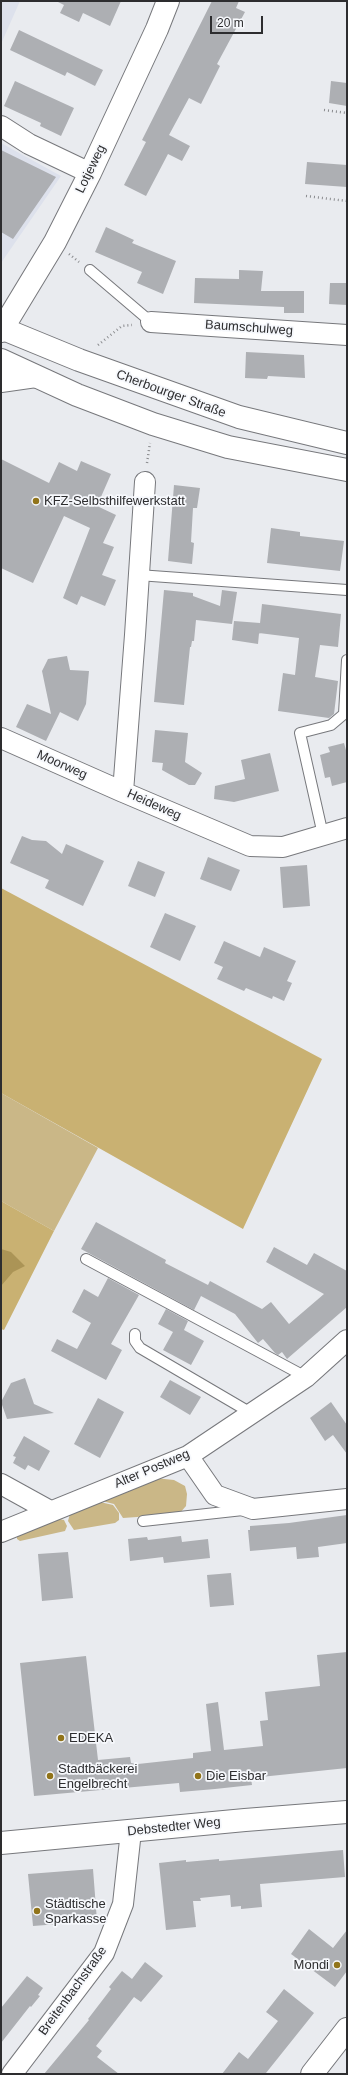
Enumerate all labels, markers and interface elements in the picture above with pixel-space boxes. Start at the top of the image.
scale bar [212,8,265,34]
text: 20 m [217,16,244,30]
street label: Lotjeweg [73,142,109,196]
street label: Baumschulweg [204,317,294,339]
street label: Cherbourger Straße [114,367,228,421]
place label: KFZ-Selbsthilfewerkstatt [44,493,185,509]
marker: KFZ-Selbsthilfewerkstatt [31,496,41,506]
street label: Moorweg [34,747,90,783]
street label: Heideweg [124,786,184,824]
street label: Alter Postweg [112,1446,192,1492]
place label: EDEKA [69,1730,113,1746]
marker: EDEKA [56,1733,66,1743]
place label: Stadtbäckerei Engelbrecht [58,1761,137,1792]
place label: Die Eisbar [206,1768,266,1784]
marker: Stadtbäckerei Engelbrecht [45,1771,55,1781]
marker: Die Eisbar [193,1771,203,1781]
street label: Debstedter Weg [127,1814,221,1840]
place label: Städtische Sparkasse [45,1896,106,1927]
marker: Städtische Sparkasse [32,1906,42,1916]
street label: Breitenbachstraße [35,1943,111,2039]
place label: Mondi [294,1957,329,1973]
marker: Mondi [332,1960,342,1970]

